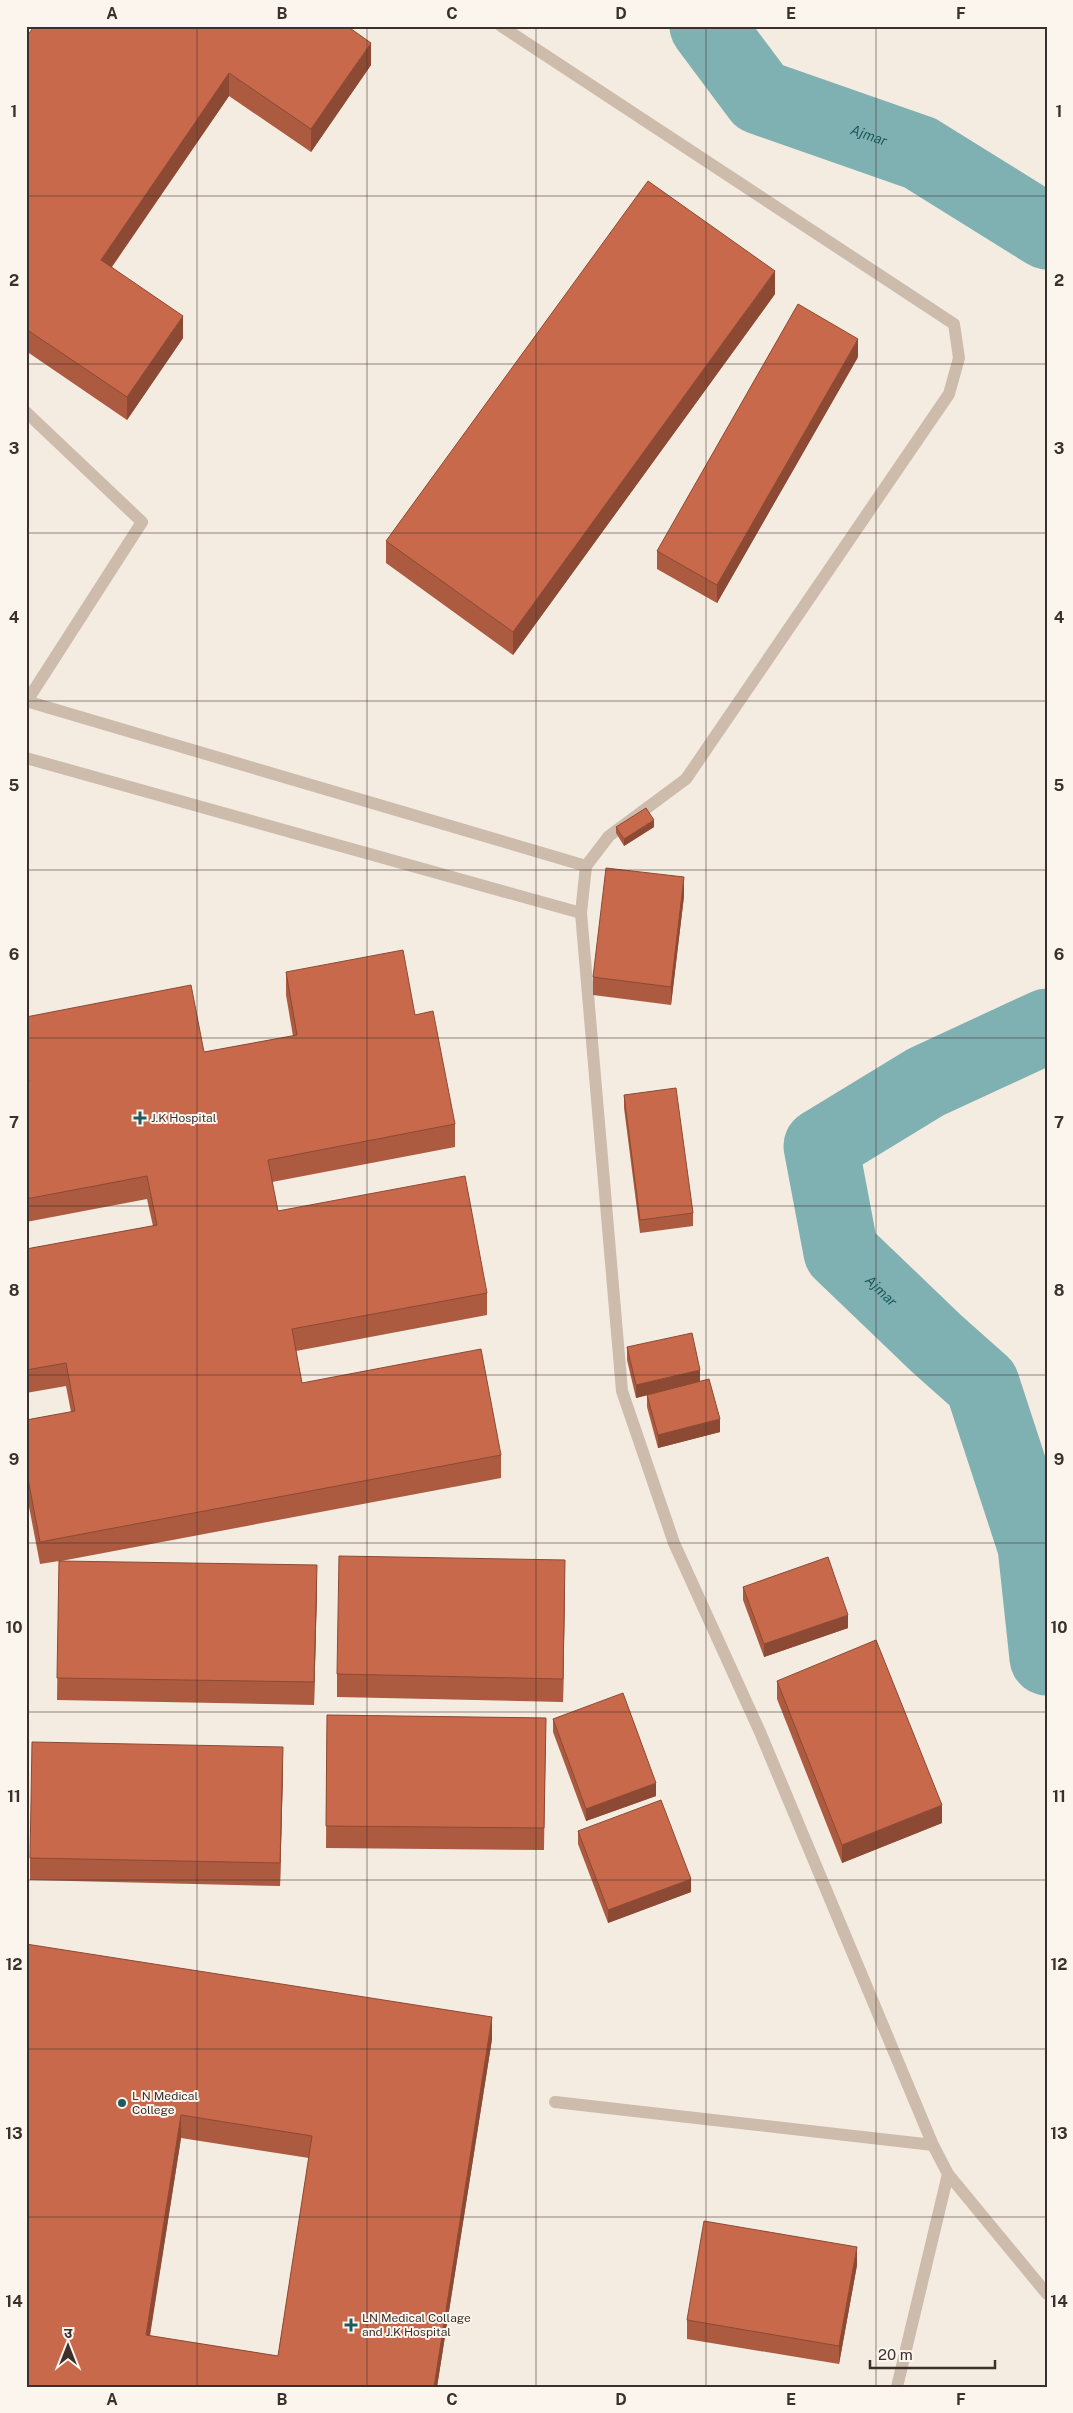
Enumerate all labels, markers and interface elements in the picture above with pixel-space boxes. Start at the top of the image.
text: A [106,4,118,23]
text: B [277,4,288,23]
text: C [446,4,458,23]
text: D [615,4,627,23]
text: E [786,4,796,23]
text: F [956,4,966,23]
text: 1 [11,102,17,121]
text: 1 [1056,102,1062,121]
water label: Ajmar [849,121,890,149]
text: 2 [9,271,19,290]
text: 2 [1054,271,1064,290]
text: 3 [9,439,19,458]
text: 3 [1054,439,1064,458]
text: 4 [9,608,20,627]
text: 4 [1054,608,1065,627]
text: 5 [9,776,20,795]
text: 5 [1054,776,1065,795]
text: 6 [9,945,19,964]
text: 6 [1054,945,1064,964]
marker: J.K Hospital [133,1111,147,1125]
place label: J.K Hospital [151,1111,217,1125]
text: 7 [9,1113,19,1132]
text: 7 [1054,1113,1064,1132]
water label: Ajmar [862,1272,901,1310]
text: 8 [9,1281,20,1300]
text: 8 [1054,1281,1065,1300]
text: 9 [9,1450,19,1469]
text: 9 [1054,1450,1064,1469]
text: 10 [5,1618,23,1637]
text: 10 [1050,1618,1068,1637]
text: 11 [7,1787,21,1806]
text: 11 [1052,1787,1066,1806]
text: 12 [5,1955,23,1974]
text: 12 [1050,1955,1068,1974]
place label: L N Medical College [132,2089,198,2117]
marker: L N Medical College [116,2097,128,2109]
text: 13 [5,2124,23,2143]
text: 13 [1050,2124,1068,2143]
text: 14 [5,2292,23,2311]
text: 14 [1050,2292,1068,2311]
place label: LN Medical Collage and J.K Hospital [362,2311,471,2339]
marker: LN Medical Collage and J.K Hospital [344,2318,358,2332]
north arrow [42,2320,92,2370]
text: उ [64,2325,73,2341]
scale bar [870,2338,996,2370]
text: 20 m [878,2346,913,2363]
text: A [106,2390,118,2409]
text: B [277,2390,288,2409]
text: C [446,2390,458,2409]
text: D [615,2390,627,2409]
text: E [786,2390,796,2409]
text: F [956,2390,966,2409]

